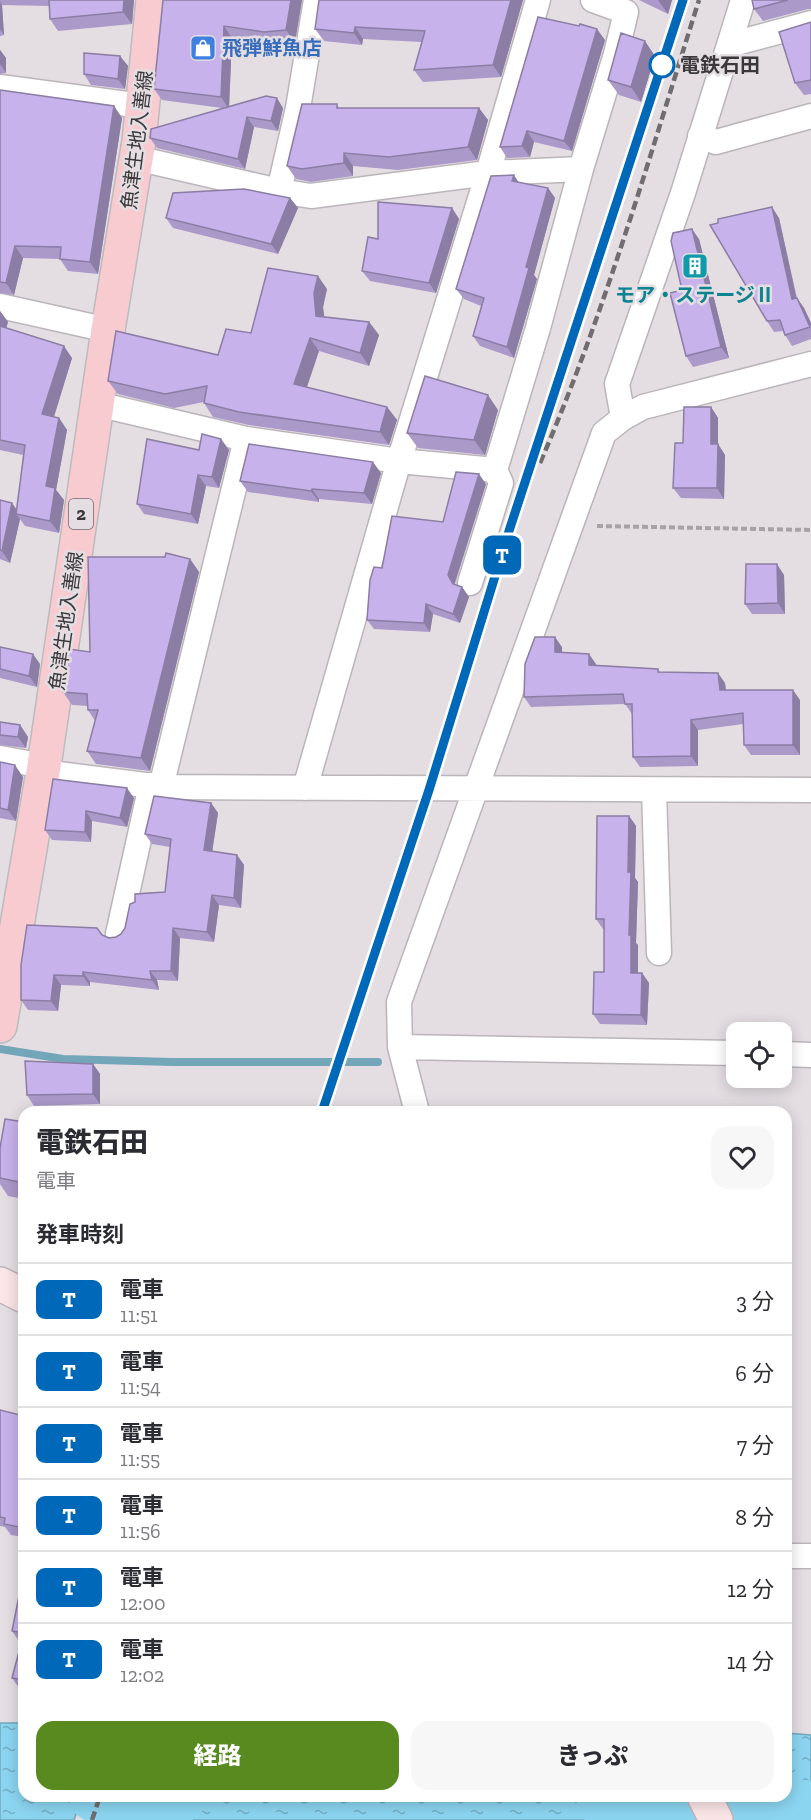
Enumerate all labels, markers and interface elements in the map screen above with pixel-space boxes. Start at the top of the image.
shop icon: 飛弾鮮魚店 [188,33,218,63]
place label: 飛弾鮮魚店 [222,36,322,60]
marker: 電鉄石田 [649,52,675,78]
place label: 電鉄石田 [680,53,760,77]
street label: 魚津生地入善線 [117,69,157,211]
building icon: モア・ステージⅡ [680,251,710,281]
place label: モア・ステージⅡ [615,283,775,307]
road number: 2 [69,499,93,529]
line badge: T [482,536,522,574]
text: T [495,543,509,568]
street label: 魚津生地入善線 [44,550,88,692]
map controls [726,1022,792,1088]
button: locate [726,1022,792,1088]
text: 電鉄石田 [36,1126,148,1159]
button: heart [711,1126,774,1189]
text: 電車 [36,1169,76,1193]
text: 発車時刻 [36,1221,124,1248]
text: 電車 [120,1276,164,1303]
text: T [62,1287,76,1312]
text: 3 分 [736,1288,774,1315]
text: 11:51 [120,1303,158,1327]
text: 電車 [120,1348,164,1375]
text: T [62,1359,76,1384]
text: 6 分 [735,1360,774,1387]
text: 11:54 [120,1375,161,1399]
text: 電車 [120,1420,164,1447]
text: T [62,1431,76,1456]
text: 7 分 [737,1432,774,1459]
text: 11:55 [120,1447,160,1471]
text: 電車 [120,1492,164,1519]
text: T [62,1503,76,1528]
text: 8 分 [735,1504,774,1531]
text: 11:56 [120,1519,161,1543]
text: 電車 [120,1564,164,1591]
text: T [62,1575,76,1600]
text: 12 分 [727,1576,774,1603]
text: 12:00 [120,1591,166,1615]
text: 電車 [120,1636,164,1663]
text: T [62,1647,76,1672]
text: 14 分 [727,1648,774,1675]
text: 12:02 [120,1663,164,1687]
button: 経路 [36,1721,399,1790]
button: きっぷ [411,1721,774,1790]

